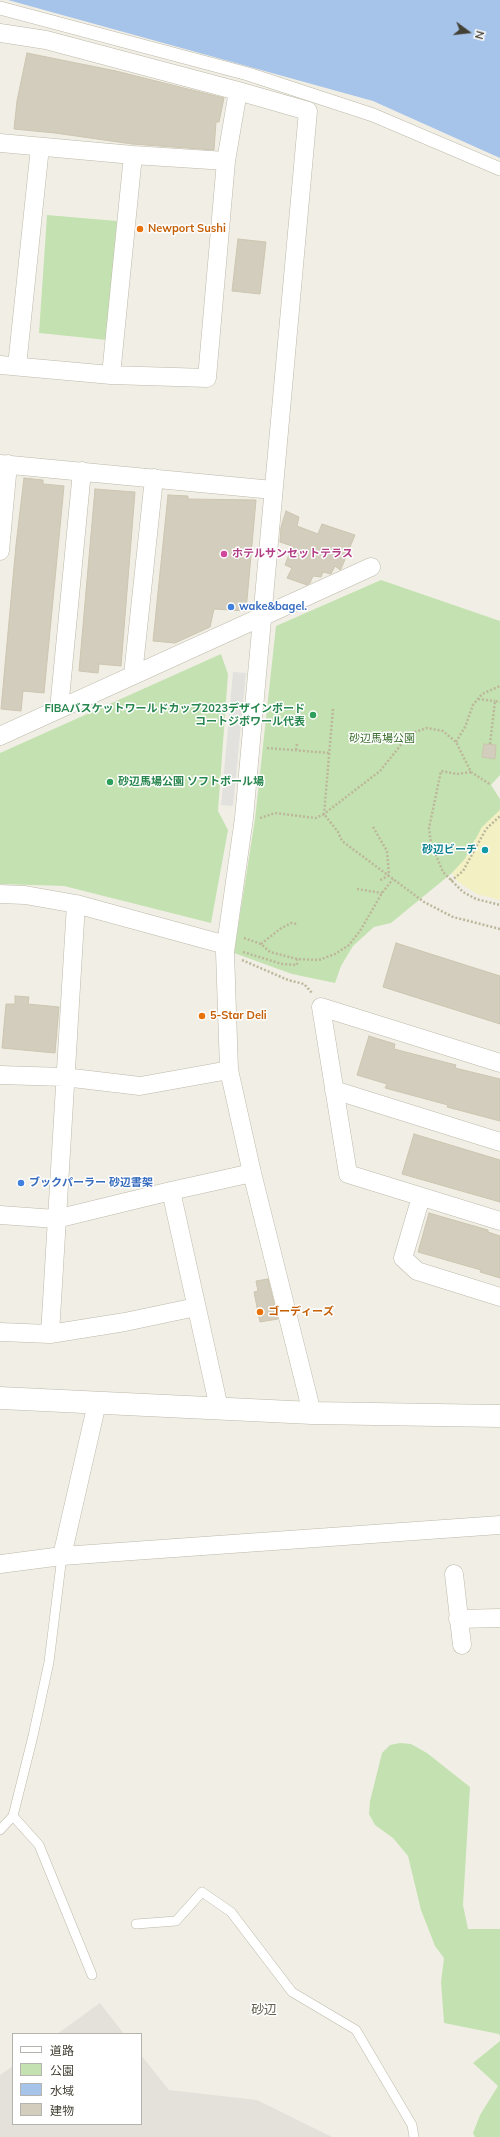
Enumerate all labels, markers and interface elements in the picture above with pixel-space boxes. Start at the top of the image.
north arrow [448,12,488,52]
text: N [472,29,487,41]
place label: Newport Sushi [148,222,226,236]
marker: Newport Sushi [135,224,145,234]
place label: ホテルサンセットテラス [232,547,353,561]
marker: ホテルサンセットテラス [219,549,229,559]
place label: wake&bagel. [239,600,307,614]
marker: wake&bagel. [226,602,236,612]
place label: FIBAバスケットワールドカップ2023デザインボード コートジボワール代表 [44,702,305,728]
marker: FIBAバスケットワールドカップ2023デザインボード コートジボワール代表 [308,710,318,720]
park label: 砂辺馬場公園 [349,732,415,746]
place label: 砂辺馬場公園 ソフトボール場 [118,775,264,789]
marker: 砂辺馬場公園 ソフトボール場 [105,777,115,787]
place label: 砂辺ビーチ [422,843,477,857]
marker: 砂辺ビーチ [480,845,490,855]
place label: 5-Star Deli [210,1009,267,1023]
marker: 5-Star Deli [197,1011,207,1021]
place label: ブックパーラー 砂辺書架 [29,1176,153,1190]
marker: ブックパーラー 砂辺書架 [16,1178,26,1188]
place label: ゴーディーズ [268,1305,334,1319]
marker: ゴーディーズ [255,1307,265,1317]
district label: 砂辺 [251,2002,277,2018]
legend [12,2033,142,2125]
text: 道路 [50,2043,74,2058]
text: 公園 [50,2063,74,2078]
text: 水域 [50,2083,74,2098]
text: 建物 [50,2103,74,2118]

